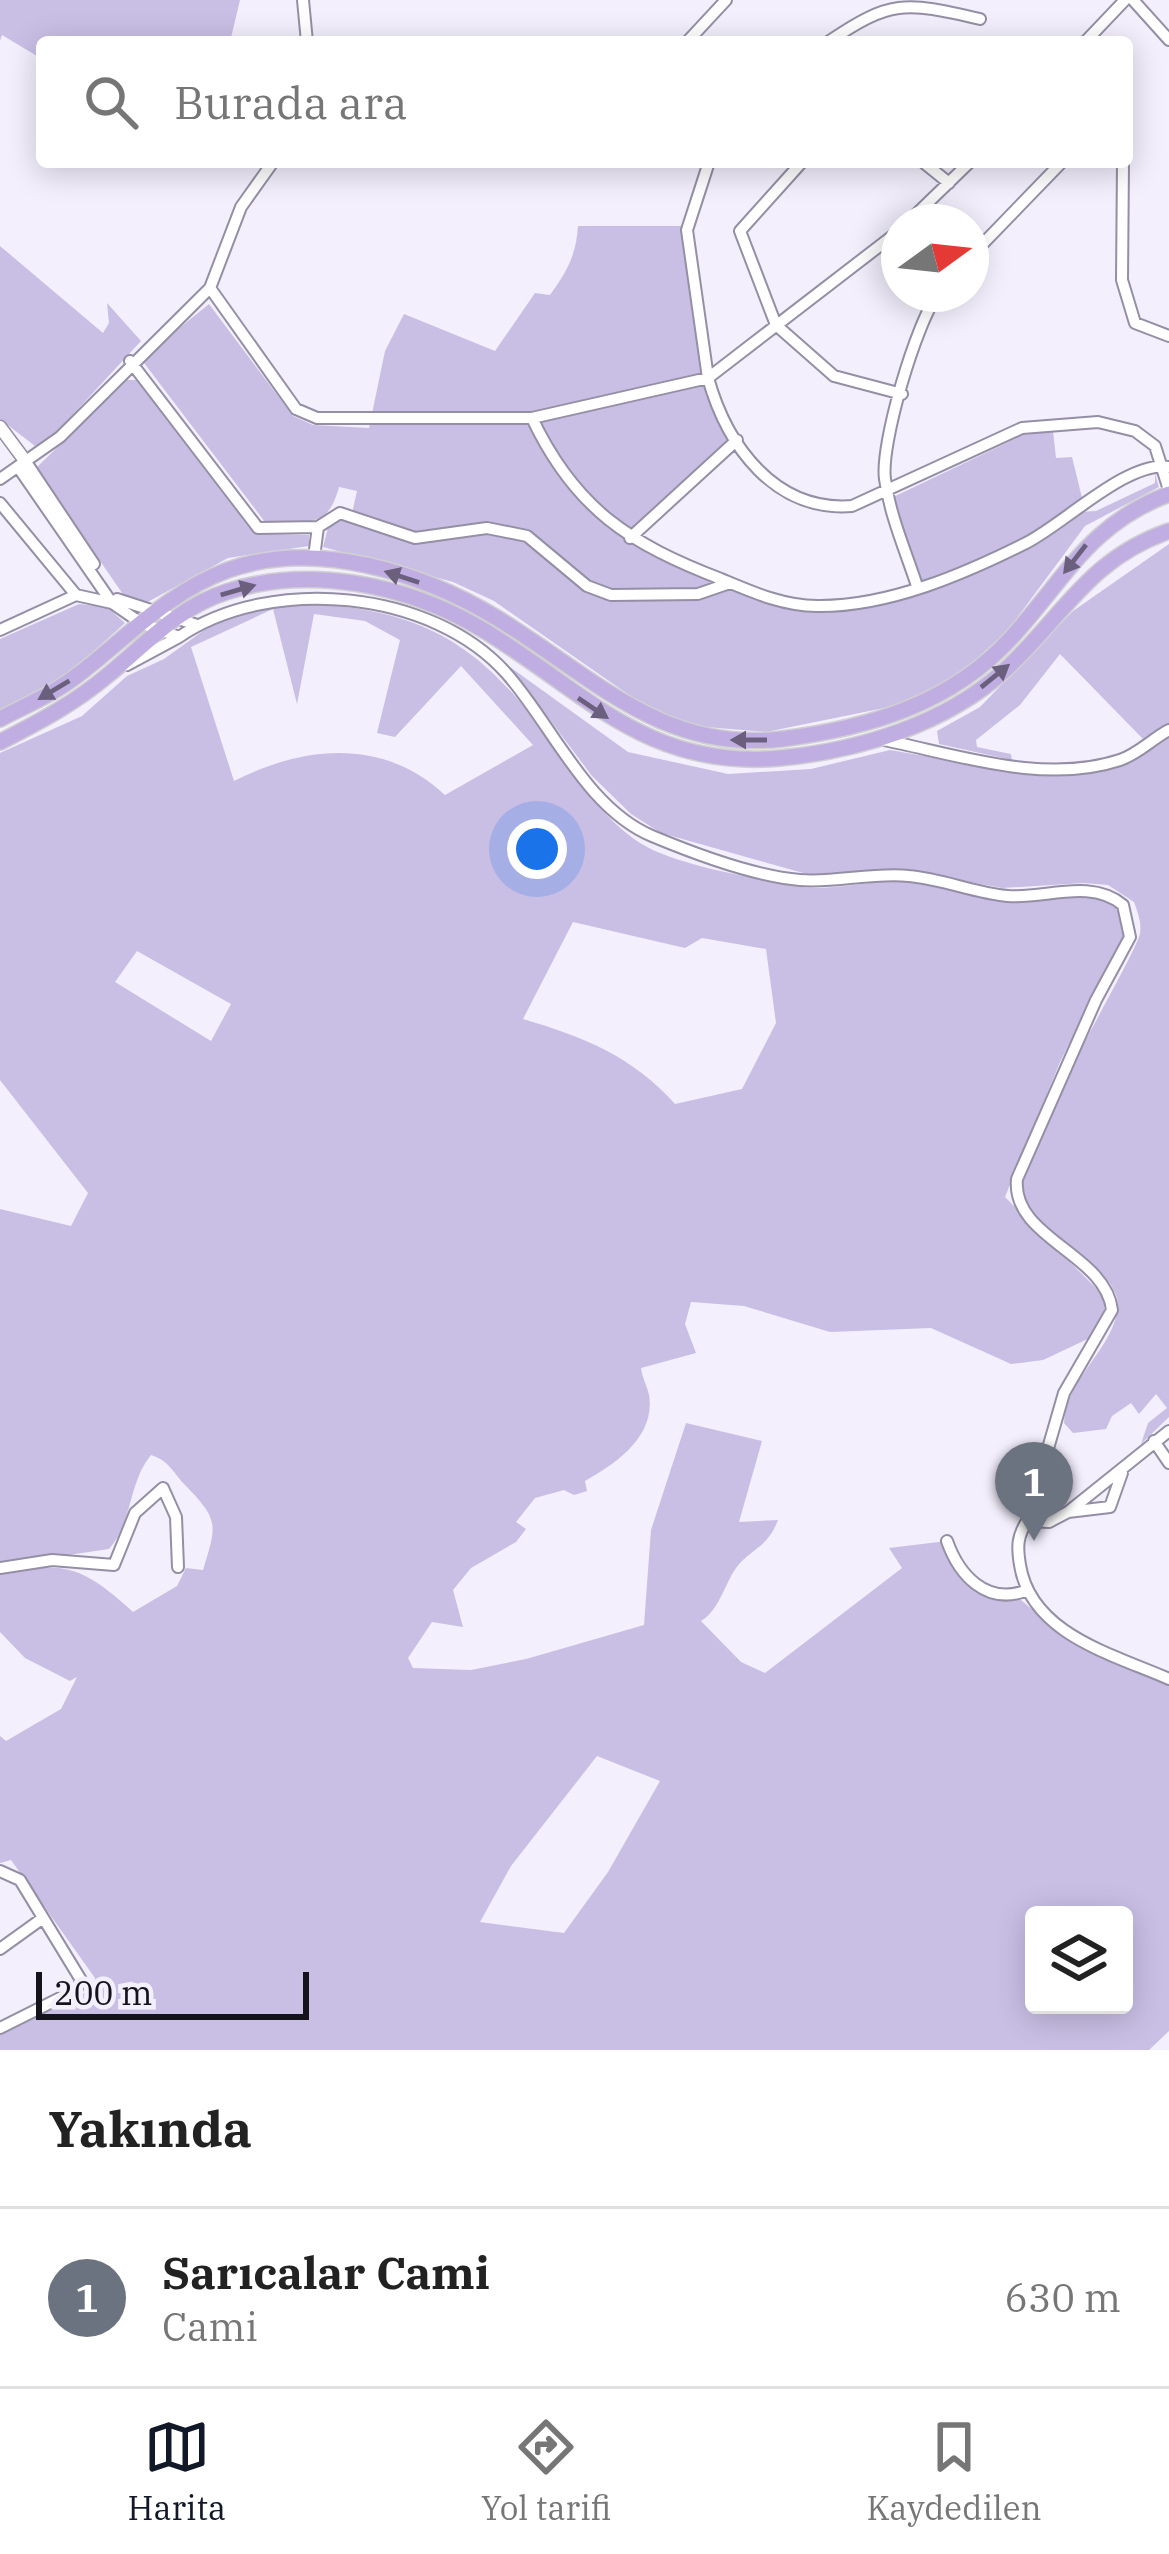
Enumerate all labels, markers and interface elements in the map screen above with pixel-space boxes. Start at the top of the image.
search box [36,36,1133,168]
icon: search [78,69,144,135]
text: Burada ara [174,73,408,131]
north arrow [881,204,989,312]
one-way arrow [1063,544,1088,575]
one-way arrow [383,567,420,586]
one-way arrow [220,579,257,598]
one-way arrow [980,664,1010,690]
one-way arrow [37,679,71,700]
one-way arrow [576,697,609,719]
one-way arrow [729,730,767,750]
your location [507,819,567,879]
pin: 1 [995,1442,1073,1541]
map controls [1025,1906,1133,2014]
button: layers [1025,1906,1133,2014]
scale bar [36,1966,309,2019]
text: 200 m [54,1971,153,2014]
text: Yakında [48,2095,252,2161]
text: Sarıcalar Cami [162,2243,490,2301]
text: 1 [75,2272,99,2323]
text: 630 m [1005,2272,1121,2323]
text: Cami [162,2301,258,2352]
tab: Harita [127,2414,226,2529]
tab: Yol tarifi [481,2414,611,2529]
tab: Kaydedilen [866,2414,1042,2529]

